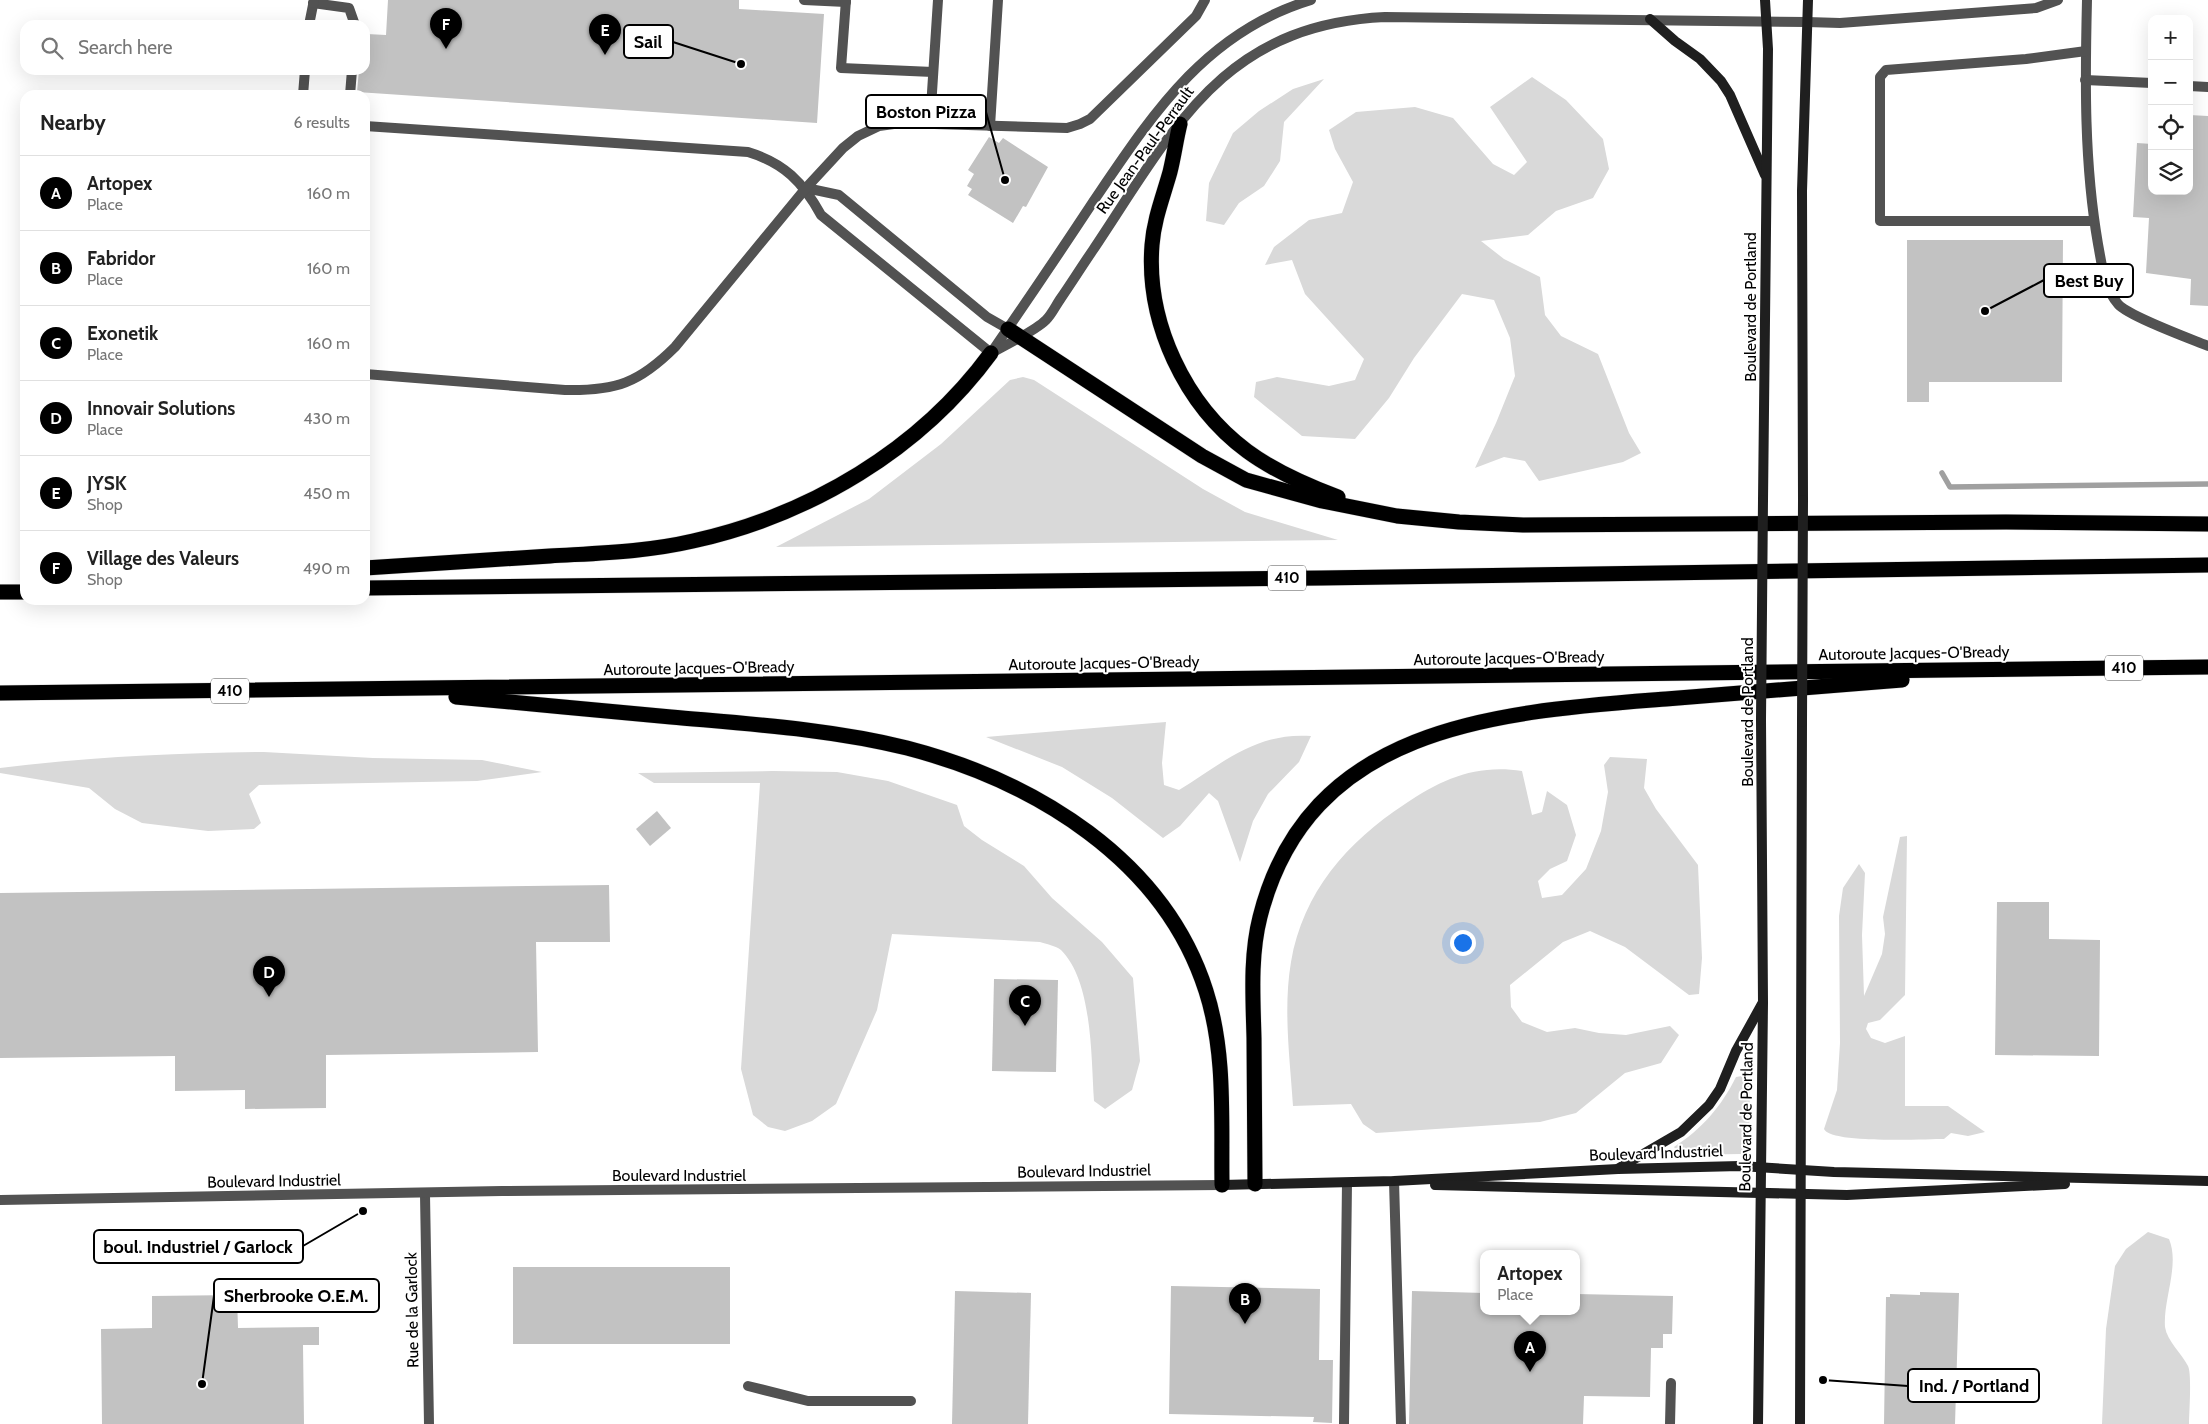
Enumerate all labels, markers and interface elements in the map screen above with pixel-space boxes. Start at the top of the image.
pin: F [430,8,462,49]
pin: E [589,14,621,55]
map controls [2148,15,2193,195]
button: + [2148,15,2193,60]
search box [20,20,370,75]
callout: Sail [624,25,673,58]
text: Sail [634,31,662,53]
icon: search [38,34,66,62]
text: Search here [78,36,172,59]
button: − [2148,60,2193,105]
street label: Rue Jean-Paul-Perrault [1092,82,1198,217]
callout: Boston Pizza [866,95,986,128]
text: Boston Pizza [876,101,976,123]
button: locate [2148,105,2193,150]
text: Nearby [40,110,106,135]
text: 6 results [294,113,350,132]
button: layers [2148,150,2193,195]
text: Artopex [87,172,152,195]
text: A [51,184,61,203]
text: 160 m [307,184,350,203]
text: Place [87,195,123,214]
street label: Boulevard de Portland [1741,232,1760,382]
text: Fabridor [87,247,155,270]
text: B [51,259,61,278]
text: 160 m [307,259,350,278]
callout: Best Buy [2044,264,2133,297]
text: Place [87,270,123,289]
text: Best Buy [2054,270,2124,292]
text: Exonetik [87,322,158,345]
text: C [51,334,61,353]
text: 160 m [307,334,350,353]
text: Place [87,345,123,364]
text: Innovair Solutions [87,397,235,420]
text: D [50,409,62,428]
text: 430 m [303,409,350,428]
text: Place [87,420,123,439]
text: JYSK [87,472,127,495]
text: E [51,484,61,503]
text: 450 m [303,484,350,503]
text: Shop [87,495,123,514]
text: Village des Valeurs [87,547,239,570]
text: F [52,559,60,578]
text: 490 m [303,559,350,578]
road number: 410 [1268,566,1306,590]
text: Shop [87,570,123,589]
street label: Boulevard de Portland [1738,637,1757,787]
street label: Autoroute Jacques-O'Bready [1818,642,2010,664]
street label: Autoroute Jacques-O'Bready [1413,647,1605,669]
street label: Autoroute Jacques-O'Bready [1008,652,1200,674]
road number: 410 [2105,656,2143,680]
street label: Autoroute Jacques-O'Bready [603,657,795,679]
road number: 410 [211,678,249,704]
your location [1450,930,1476,956]
pin: D [253,956,285,997]
pin: C [1009,985,1041,1026]
street label: Boulevard de Portland [1735,1042,1757,1192]
street label: Boulevard Industriel [1589,1141,1723,1165]
street label: Boulevard Industriel [1017,1160,1151,1182]
street label: Boulevard Industriel [612,1166,746,1185]
street label: Boulevard Industriel [207,1170,341,1192]
callout: boul. Industriel / Garlock [94,1230,303,1263]
text: boul. Industriel / Garlock [103,1236,293,1258]
popup [1480,1250,1580,1315]
street label: Rue de la Garlock [401,1251,423,1368]
text: Artopex [1497,1262,1563,1285]
callout: Sherbrooke O.E.M. [214,1279,379,1312]
pin: B [1229,1283,1261,1324]
text: Sherbrooke O.E.M. [224,1285,368,1307]
text: Place [1497,1285,1533,1304]
pin: A [1514,1331,1546,1372]
callout: Ind. / Portland [1908,1369,2039,1402]
text: Ind. / Portland [1919,1375,2029,1397]

